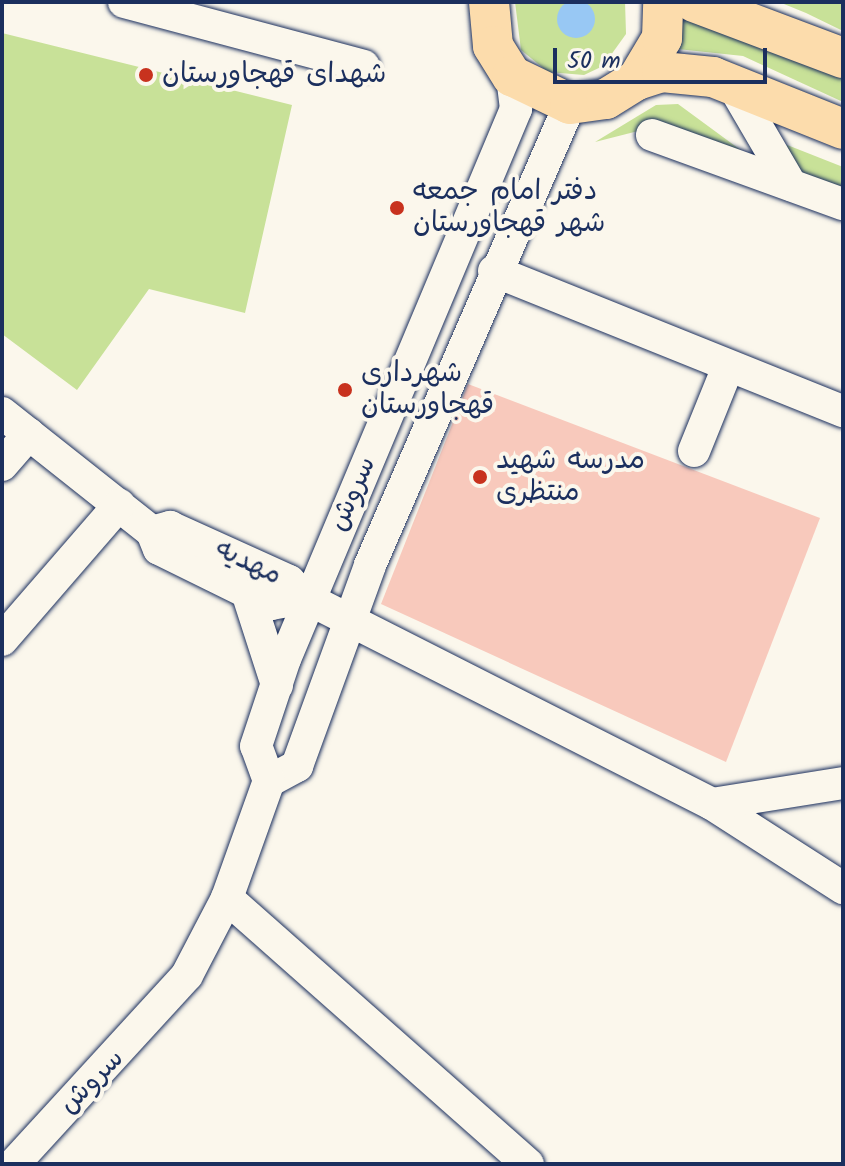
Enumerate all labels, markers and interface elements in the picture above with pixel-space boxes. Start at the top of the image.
scale bar [557,32,771,82]
text: 50 m [567,42,621,81]
place label: شهدای قهجاورستان [162,58,386,92]
marker: شهدای قهجاورستان [137,66,155,84]
place label: دفتر امام جمعه شهر قهجاورستان [413,175,605,241]
marker: دفتر امام جمعه شهر قهجاورستان [388,199,406,217]
place label: شهرداری قهجاورستان [361,357,494,423]
marker: شهرداری قهجاورستان [336,381,354,399]
place label: مدرسه شهید منتظری [496,444,645,510]
street label: سروش [322,452,384,536]
marker: مدرسه شهید منتظری [471,468,489,486]
street label: مهدیه [209,533,287,593]
street label: سروش [53,1043,131,1121]

